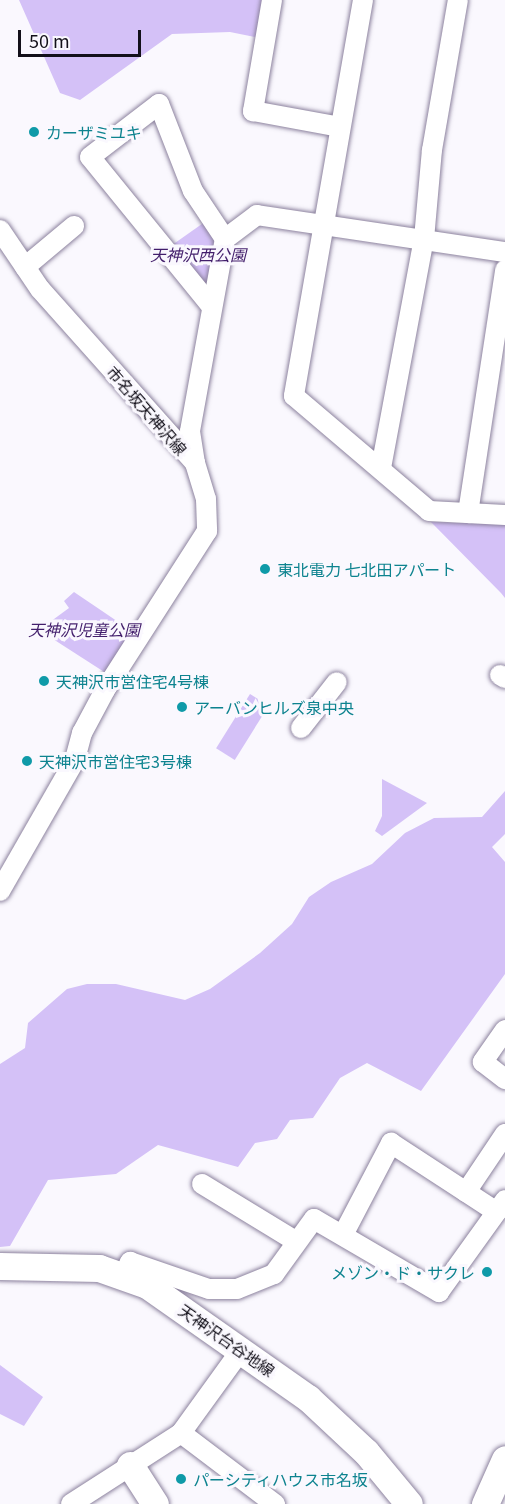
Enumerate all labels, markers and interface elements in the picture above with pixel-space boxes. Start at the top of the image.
scale bar [21,18,144,56]
text: 50 m [29,27,70,53]
place label: カーザミユキ [46,122,142,142]
marker: カーザミユキ [27,125,41,139]
park label: 天神沢西公園 [150,244,246,264]
street label: 市名坂天神沢線 [103,361,191,459]
place label: 東北電力 七北田アパート [277,559,457,579]
marker: 東北電力 七北田アパート [258,562,272,576]
park label: 天神沢児童公園 [28,619,140,639]
place label: 天神沢市営住宅4号棟 [56,671,209,691]
marker: 天神沢市営住宅4号棟 [37,674,51,688]
place label: アーバンヒルズ泉中央 [194,697,353,717]
marker: アーバンヒルズ泉中央 [175,700,189,714]
place label: 天神沢市営住宅3号棟 [39,751,192,771]
marker: 天神沢市営住宅3号棟 [20,754,34,768]
place label: メゾン・ド・サクレ [331,1262,475,1282]
marker: メゾン・ド・サクレ [480,1265,494,1279]
street label: 天神沢台谷地線 [176,1300,278,1380]
place label: パーシティハウス市名坂 [193,1469,369,1489]
marker: パーシティハウス市名坂 [174,1472,188,1486]

